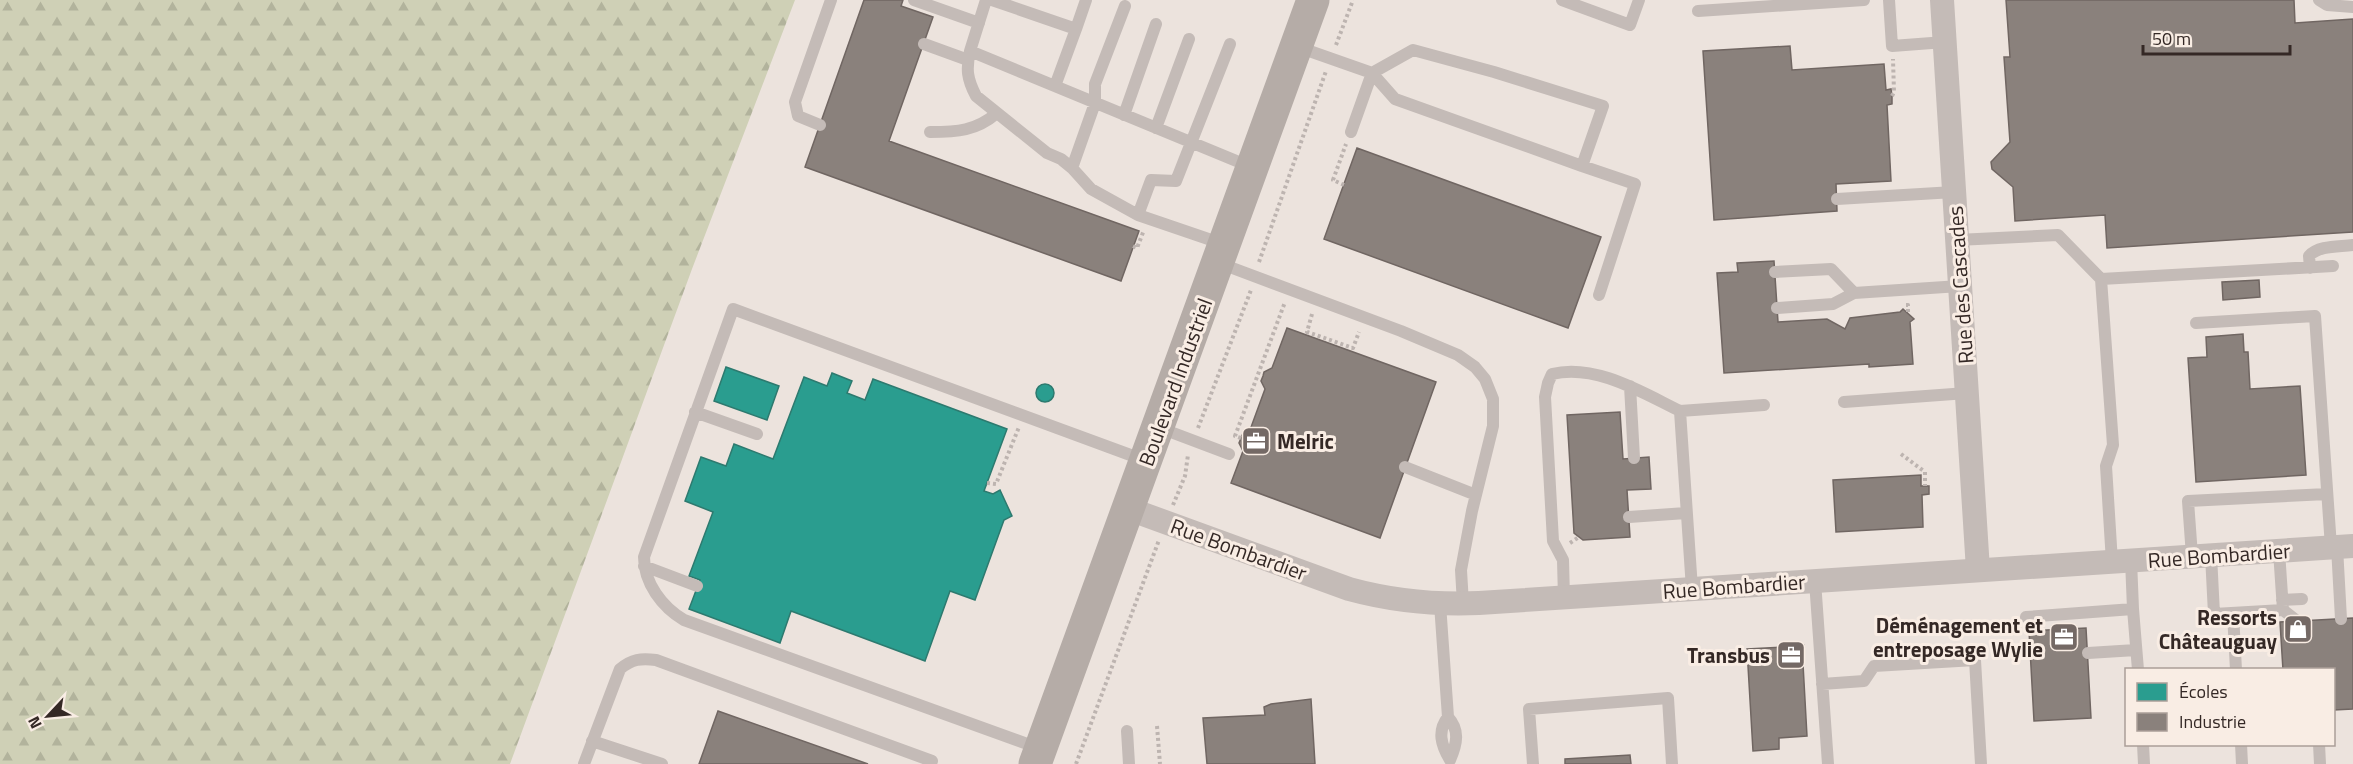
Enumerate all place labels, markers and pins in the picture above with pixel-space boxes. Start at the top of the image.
office icon: Melric [1240,425,1272,457]
place label: Melric [1277,425,1334,457]
place label: Ressorts Châteauguay [2159,601,2277,657]
place label: Déménagement et entreposage Wylie [1873,609,2043,665]
shop icon: Ressorts Châteauguay [2282,613,2314,645]
office icon: Déménagement et entreposage Wylie [2048,621,2080,653]
place label: Transbus [1687,639,1770,671]
office icon: Transbus [1775,639,1807,671]

